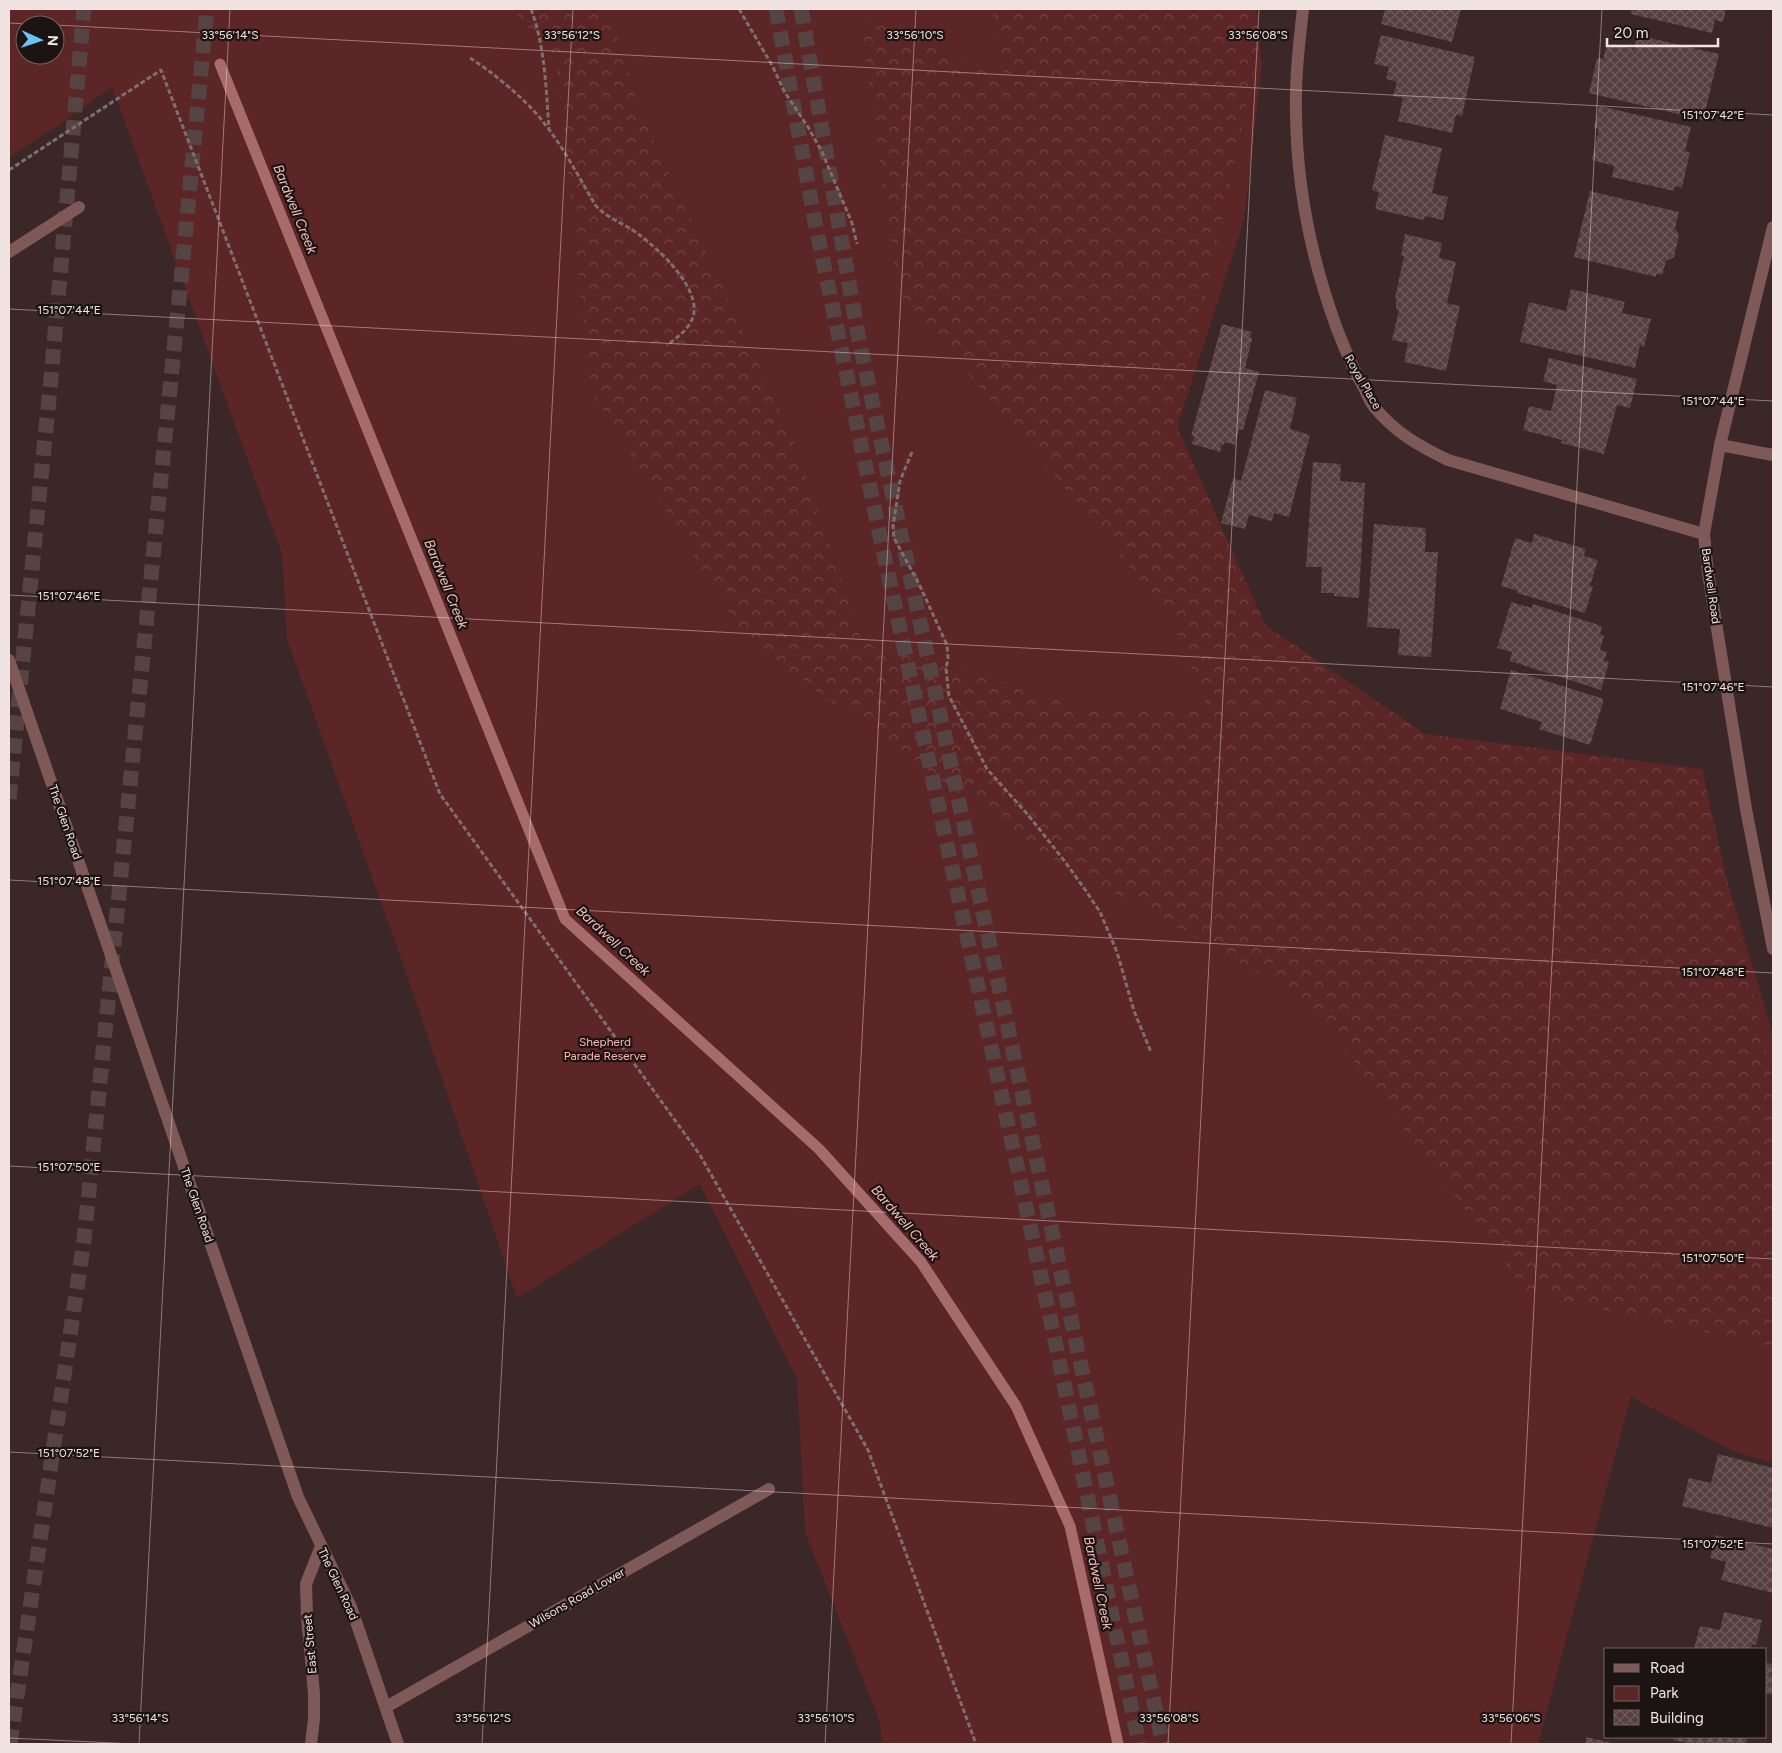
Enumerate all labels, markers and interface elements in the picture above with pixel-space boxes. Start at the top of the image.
north arrow [15,15,65,65]
scale bar [1607,15,1718,47]
text: 20 m [1614,24,1648,42]
text: 33°56'14"S [201,28,259,42]
text: 33°56'12"S [544,28,600,42]
text: 33°56'10"S [886,28,944,42]
text: 33°56'08"S [1228,28,1288,42]
text: N [44,35,61,47]
text: 151°07'42"E [1682,108,1744,122]
water label: Bardwell Creek [269,162,321,257]
text: 151°07'44"E [37,303,101,317]
street label: Royal Place [1342,352,1385,412]
text: 151°07'44"E [1681,394,1745,408]
water label: Bardwell Creek [420,537,472,632]
street label: Bardwell Road [1699,547,1723,625]
text: 151°07'46"E [38,589,100,603]
text: 151°07'46"E [1682,680,1744,694]
street label: The Glen Road [46,783,84,861]
text: 151°07'48"E [37,874,101,888]
water label: Bardwell Creek [572,902,654,980]
text: 151°07'48"E [1681,965,1745,979]
park label: Shepherd Parade Reserve [564,1035,647,1063]
text: 151°07'50"E [37,1160,101,1174]
street label: The Glen Road [178,1166,216,1244]
water label: Bardwell Creek [867,1182,943,1265]
text: 151°07'50"E [1681,1251,1745,1265]
text: 151°07'52"E [38,1446,100,1460]
water label: Bardwell Creek [1080,1535,1116,1632]
text: 151°07'52"E [1682,1537,1744,1551]
street label: The Glen Road [315,1545,361,1623]
street label: Wilsons Road Lower [527,1565,627,1631]
street label: East Street [300,1613,320,1674]
legend [1604,1648,1767,1738]
text: Road [1650,1659,1685,1677]
text: Park [1650,1684,1679,1702]
text: Building [1650,1709,1704,1727]
text: 33°56'14"S [111,1711,169,1725]
text: 33°56'12"S [455,1711,511,1725]
text: 33°56'10"S [797,1711,855,1725]
text: 33°56'08"S [1139,1711,1199,1725]
text: 33°56'06"S [1481,1711,1541,1725]

